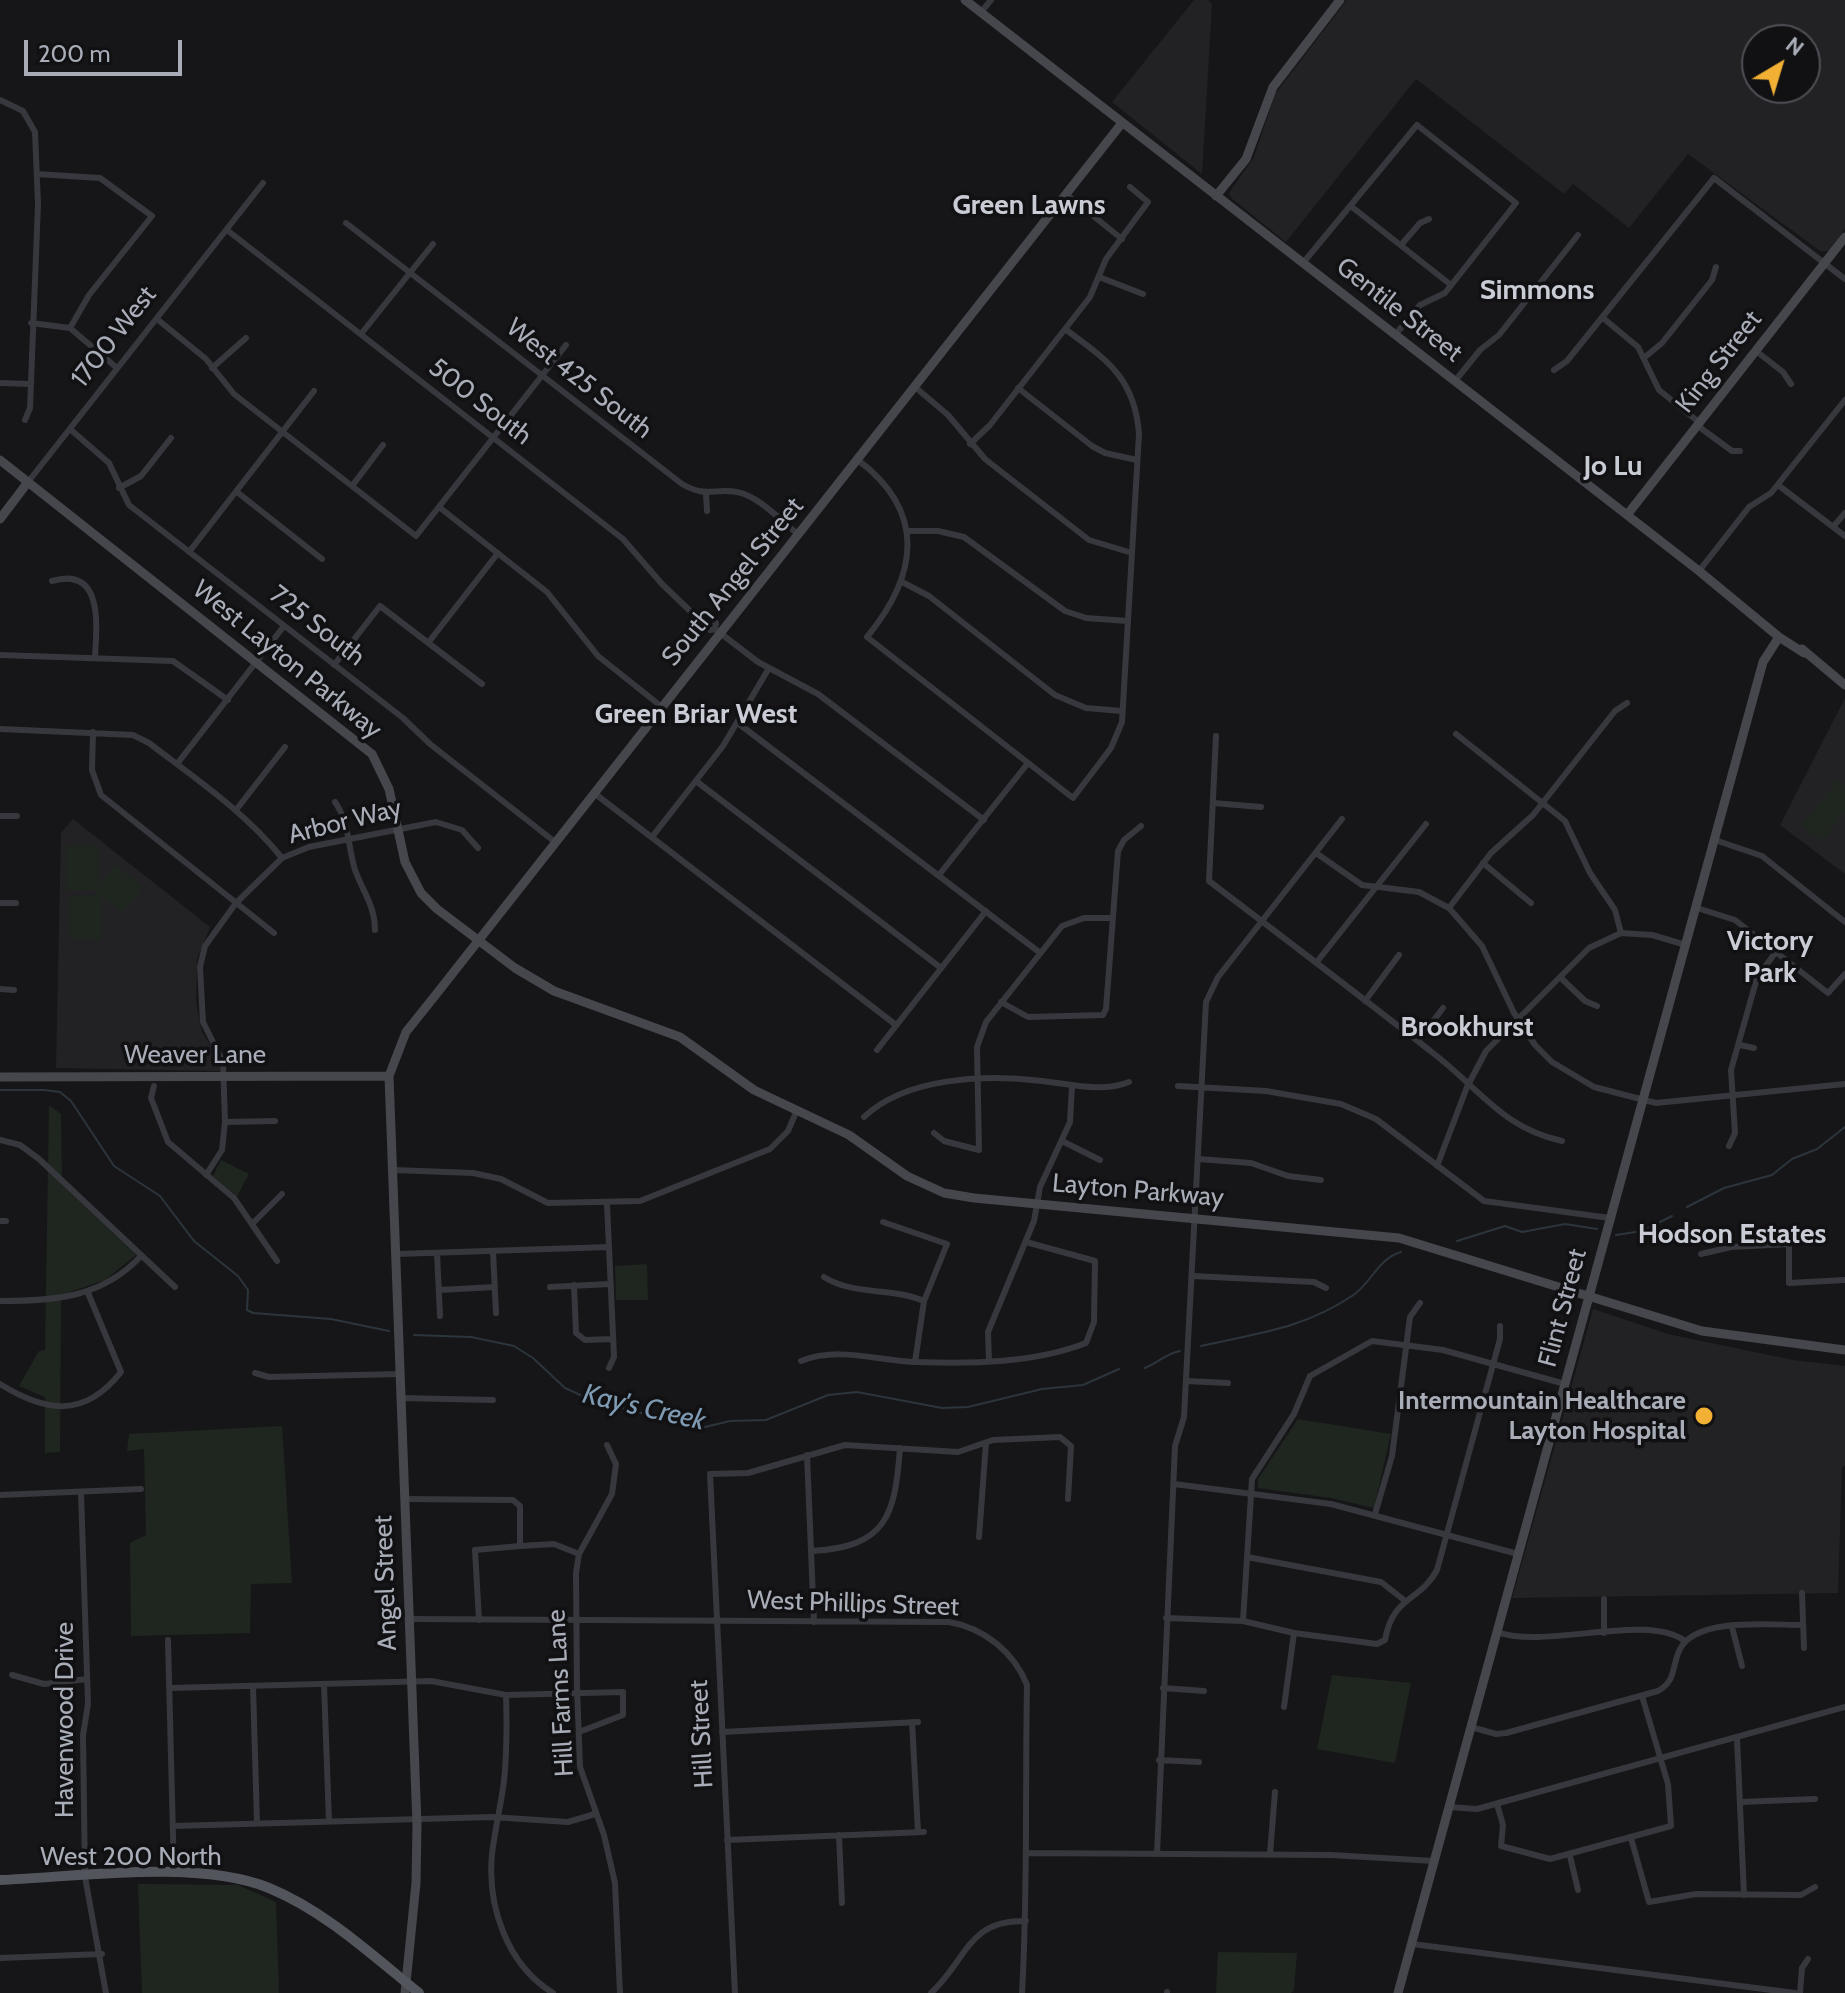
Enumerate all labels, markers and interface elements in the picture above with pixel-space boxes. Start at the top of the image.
scale bar [28,24,186,74]
north arrow [1741,24,1821,104]
text: N [1780,31,1809,62]
text: 200 m [38,39,111,68]
district label: Green Lawns [952,189,1106,223]
street label: Gentile Street [1330,251,1468,369]
district label: Simmons [1480,274,1594,308]
street label: 1700 West [65,280,163,394]
street label: King Street [1669,305,1769,419]
street label: West 425 South [500,312,658,446]
street label: 500 South [422,352,538,452]
district label: Jo Lu [1583,450,1643,484]
street label: South Angel Street [656,492,810,672]
street label: West Layton Parkway [186,574,388,746]
street label: 725 South [263,579,371,673]
district label: Green Briar West [595,698,797,732]
street label: Arbor Way [285,793,405,851]
district label: Victory Park [1727,925,1813,991]
district label: Brookhurst [1400,1011,1534,1045]
street label: Weaver Lane [124,1039,266,1071]
street label: Layton Parkway [1051,1168,1225,1214]
district label: Hodson Estates [1638,1218,1826,1252]
street label: Flint Street [1532,1246,1594,1370]
water label: Kay's Creek [579,1378,709,1438]
place label: Intermountain Healthcare Layton Hospital [1398,1385,1686,1446]
marker: Intermountain Healthcare Layton Hospital [1693,1405,1715,1427]
street label: Angel Street [368,1515,404,1651]
street label: West Phillips Street [746,1585,960,1623]
street label: Hill Farms Lane [541,1609,581,1777]
street label: Havenwood Drive [49,1622,81,1818]
street label: Hill Street [684,1679,720,1789]
street label: West 200 North [40,1841,222,1873]

